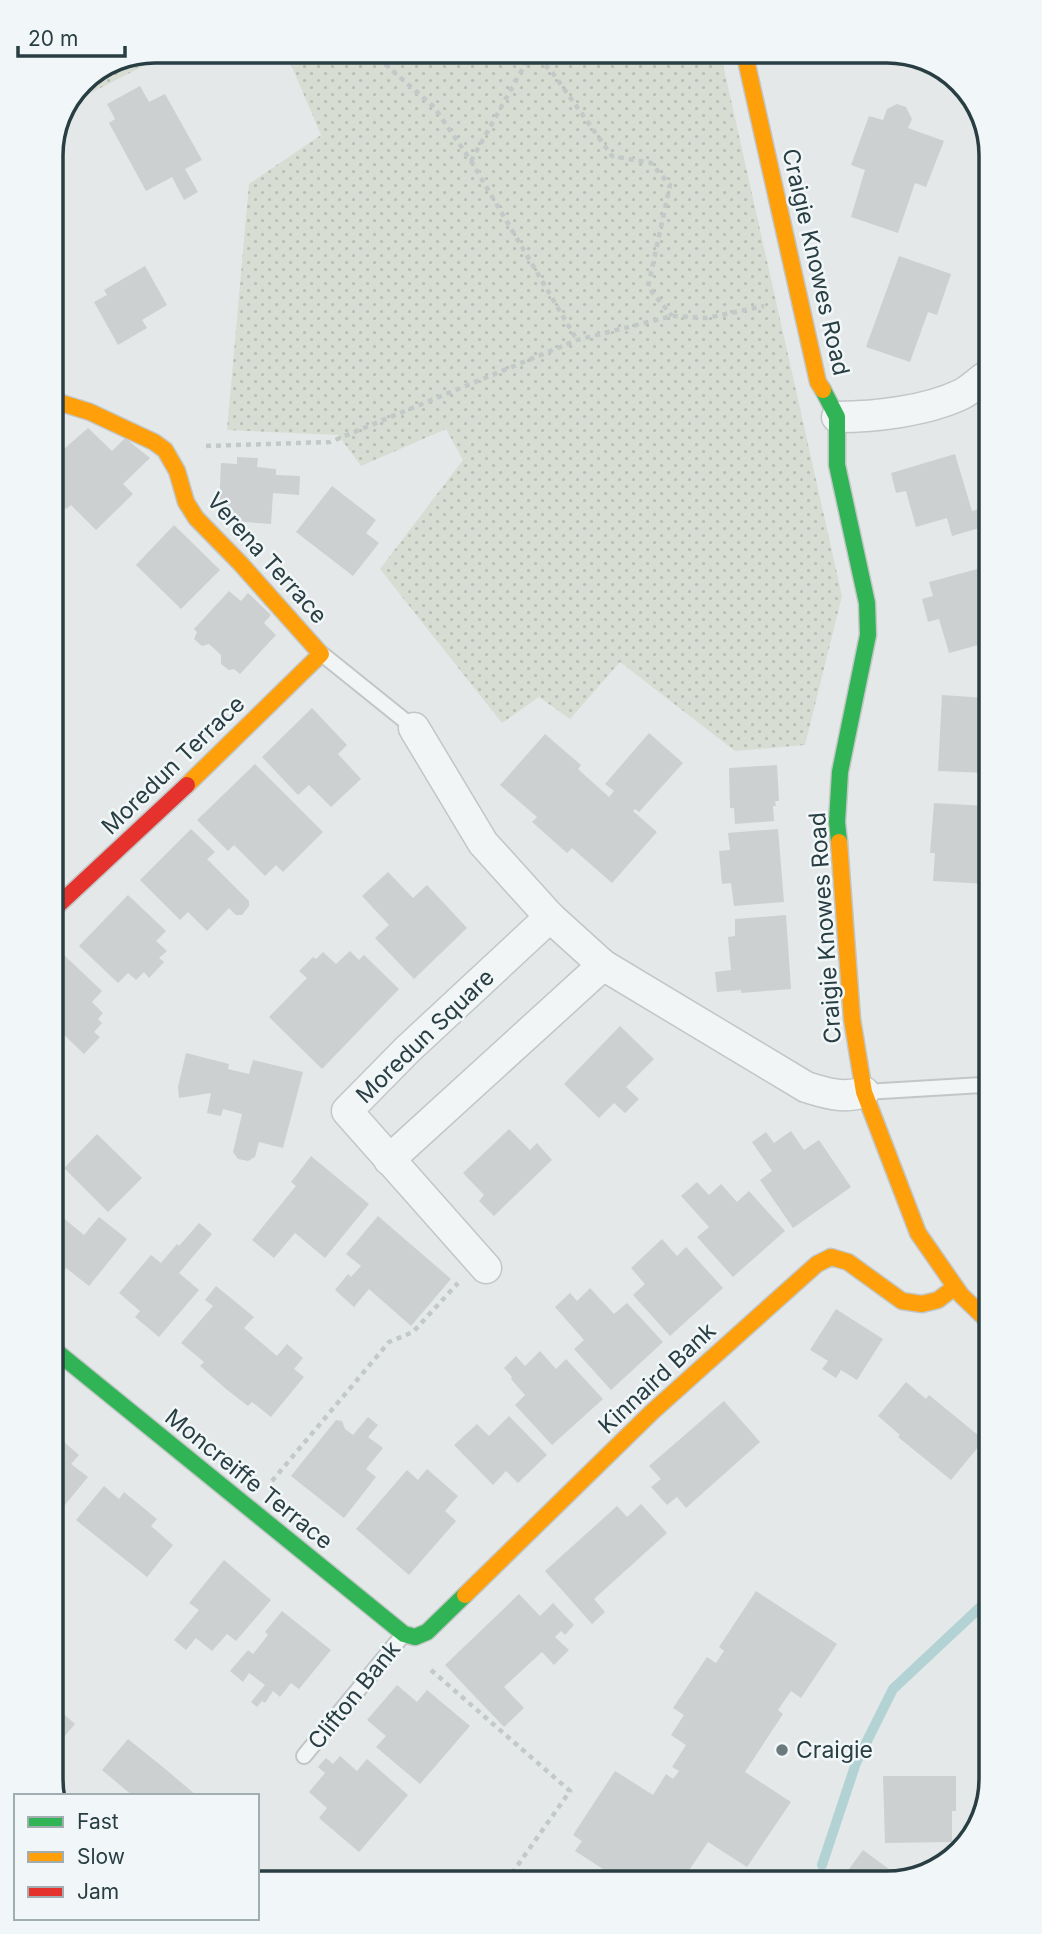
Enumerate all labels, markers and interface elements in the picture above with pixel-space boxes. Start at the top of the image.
scale bar [18,14,124,58]
text: 20 m [28,26,78,51]
street label: Craigie Knowes Road [776,146,856,378]
street label: Verena Terrace [201,487,333,629]
street label: Moredun Terrace [96,690,250,840]
street label: Craigie Knowes Road [803,811,847,1045]
street label: Moredun Square [350,963,500,1109]
street label: Kinnaird Bank [593,1316,722,1439]
street label: Moncreiffe Terrace [160,1403,338,1555]
street label: Clifton Bank [302,1635,406,1755]
place label: Craigie [796,1736,873,1764]
marker: Craigie [774,1742,790,1758]
legend [14,1794,259,1920]
text: Fast [77,1809,119,1834]
text: Slow [77,1844,125,1869]
text: Jam [77,1879,119,1904]

